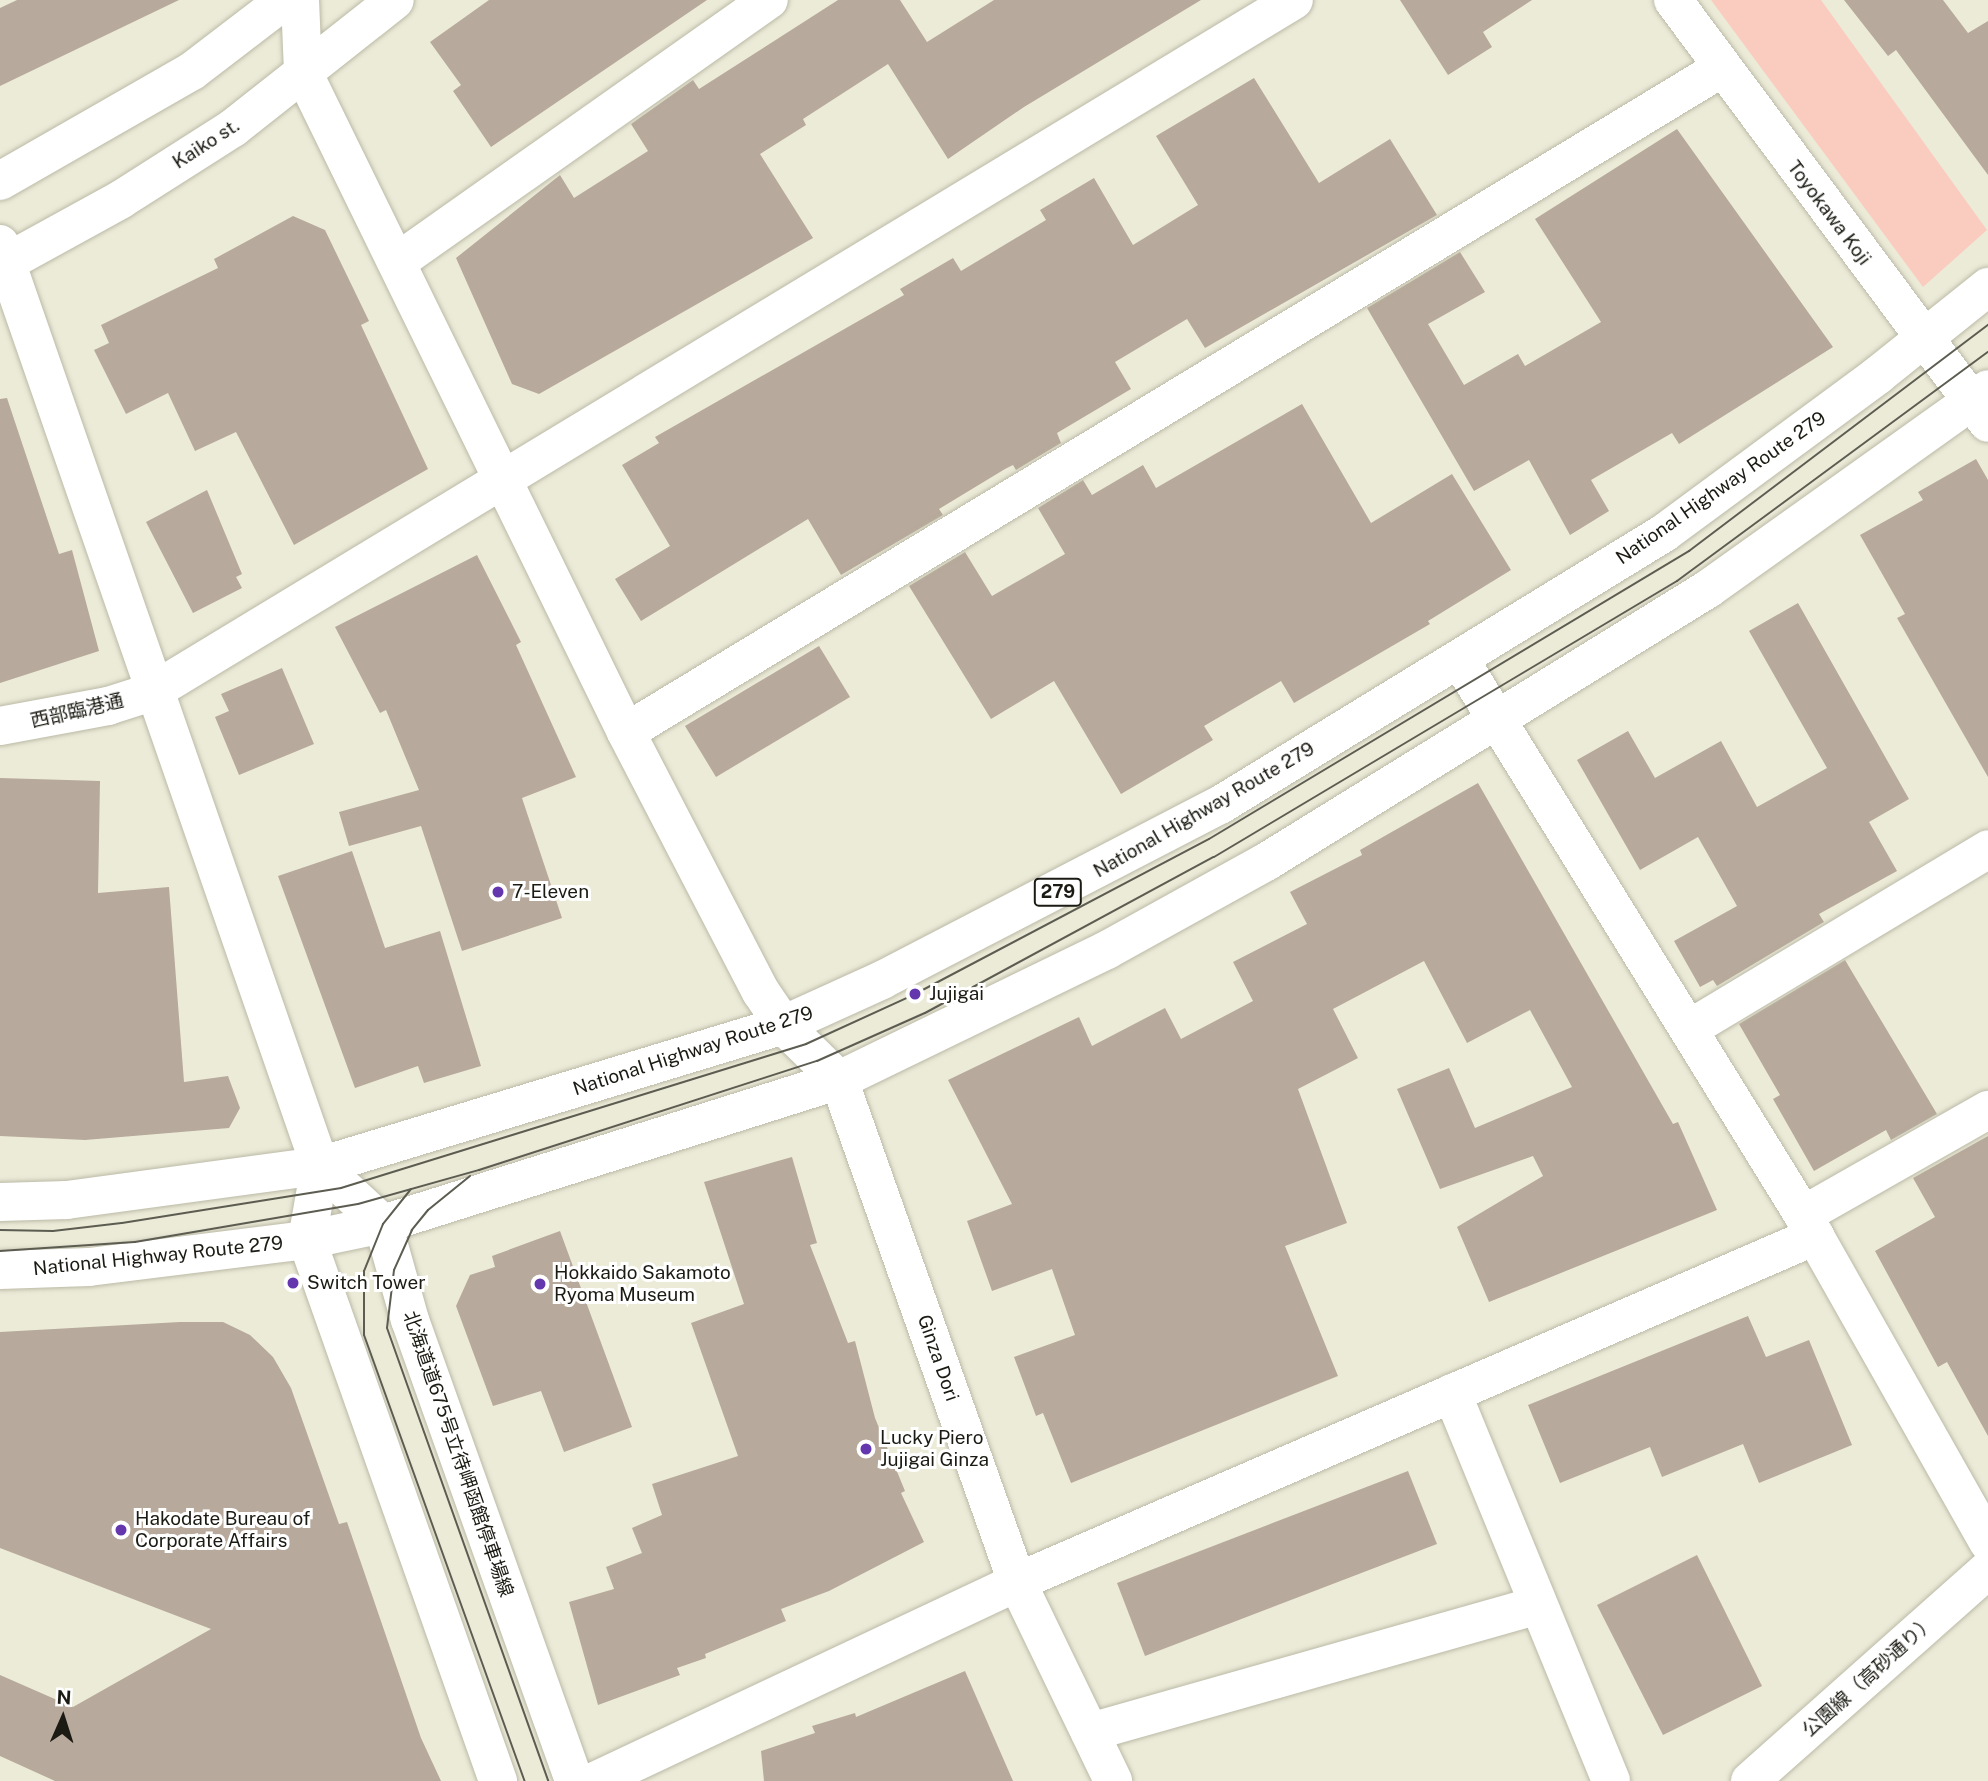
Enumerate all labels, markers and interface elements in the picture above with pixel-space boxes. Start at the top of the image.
street label: Kaiko st. [168,114,244,174]
street label: Toyokawa Koji [1782,156,1876,270]
street label: National Highway Route 279 [1612,407,1830,569]
street label: 西部臨港通 [28,689,126,733]
street label: National Highway Route 279 [1089,737,1319,883]
road number: 279 [1034,878,1082,906]
place label: 7-Eleven [512,881,589,903]
marker: 7-Eleven [490,884,506,900]
place label: Jujigai [929,983,984,1005]
marker: Jujigai [907,986,923,1002]
street label: National Highway Route 279 [570,1001,816,1101]
street label: National Highway Route 279 [32,1232,284,1280]
place label: Hokkaido Sakamoto Ryoma Museum [554,1262,731,1306]
place label: Switch Tower [307,1272,426,1294]
marker: Switch Tower [285,1275,301,1291]
marker: Hokkaido Sakamoto Ryoma Museum [532,1276,548,1292]
street label: 北海道道675号立待岬函館停車場線 [398,1308,518,1600]
street label: Ginza Dori [913,1312,963,1404]
place label: Lucky Piero Jujigai Ginza [880,1427,989,1471]
marker: Lucky Piero Jujigai Ginza [858,1441,874,1457]
place label: Hakodate Bureau of Corporate Affairs [135,1508,311,1552]
marker: Hakodate Bureau of Corporate Affairs [113,1522,129,1538]
street label: 公園線（高砂通り） [1798,1610,1940,1742]
north arrow [28,1683,98,1753]
text: N [56,1686,72,1708]

